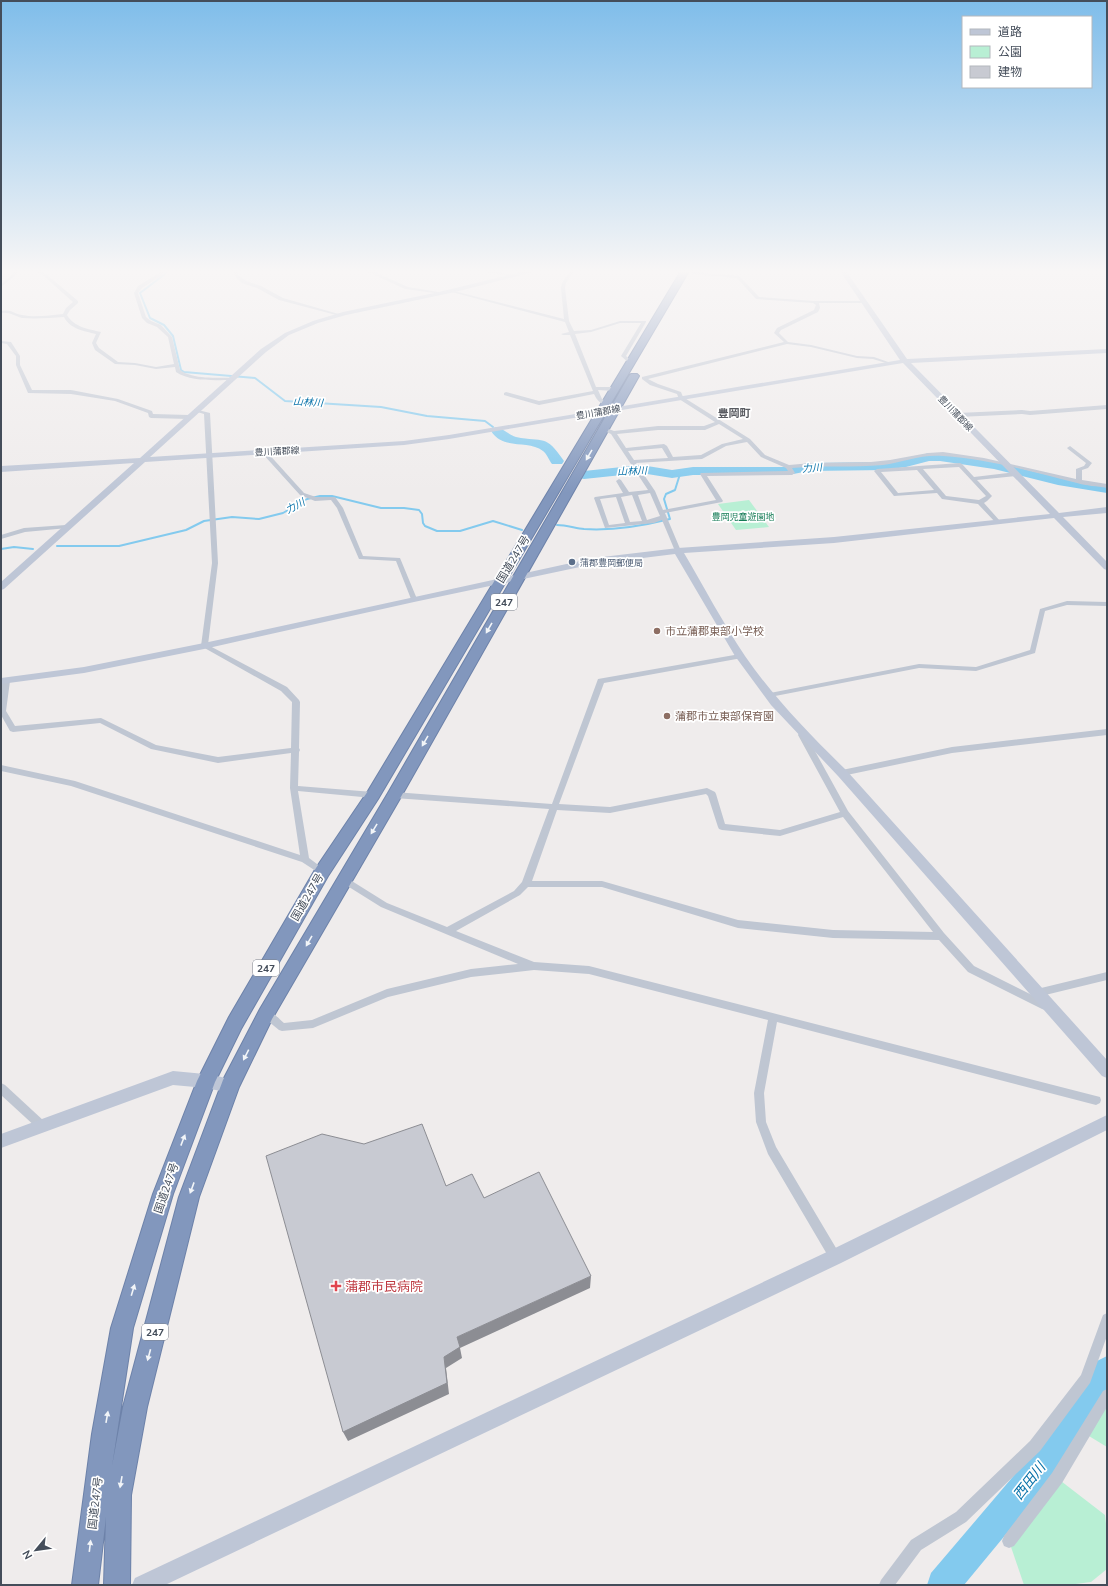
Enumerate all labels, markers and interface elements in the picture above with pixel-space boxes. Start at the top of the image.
legend [962,16,1092,88]
text: 道路 [998,24,1022,39]
text: 公園 [998,44,1022,59]
text: 建物 [998,64,1022,79]
street label: 豊川蒲郡線 [936,393,976,434]
water label: 山林川 [293,394,324,410]
street label: 豊川蒲郡線 [575,403,622,421]
district label: 豊岡町 [718,406,751,420]
street label: 豊川蒲郡線 [254,444,301,458]
one-way arrow [586,449,593,461]
water label: 力川 [801,461,824,475]
water label: 山林川 [617,464,648,478]
water label: 力川 [283,495,308,516]
park label: 豊岡児童遊園地 [711,511,775,522]
street label: 国道247号 [493,533,533,585]
marker: 蒲郡豊岡郵便局 [567,557,577,567]
place label: 蒲郡豊岡郵便局 [580,557,643,568]
road number: 247 [491,594,517,610]
one-way arrow [486,622,493,634]
place label: 市立蒲郡東部小学校 [665,624,764,638]
marker: 市立蒲郡東部小学校 [652,626,662,636]
place label: 蒲郡市立東部保育園 [675,709,774,723]
marker: 蒲郡市立東部保育園 [662,711,672,721]
one-way arrow [421,735,428,747]
one-way arrow [371,823,378,835]
street label: 国道247号 [288,871,326,923]
one-way arrow [305,935,312,947]
road number: 247 [253,960,279,976]
one-way arrow [243,1049,249,1060]
one-way arrow [181,1134,187,1146]
street label: 国道247号 [151,1161,181,1215]
one-way arrow [189,1183,195,1195]
place label: 蒲郡市民病院 [345,1278,423,1294]
marker: 蒲郡市民病院 [330,1280,342,1292]
one-way arrow [131,1284,137,1296]
road number: 247 [142,1324,168,1340]
one-way arrow [146,1349,152,1361]
one-way arrow [104,1411,110,1424]
water label: 西田川 [1009,1457,1050,1503]
one-way arrow [118,1475,124,1488]
street label: 国道247号 [85,1476,105,1530]
north arrow [16,1530,56,1570]
one-way arrow [87,1540,93,1552]
text: N [19,1548,35,1562]

